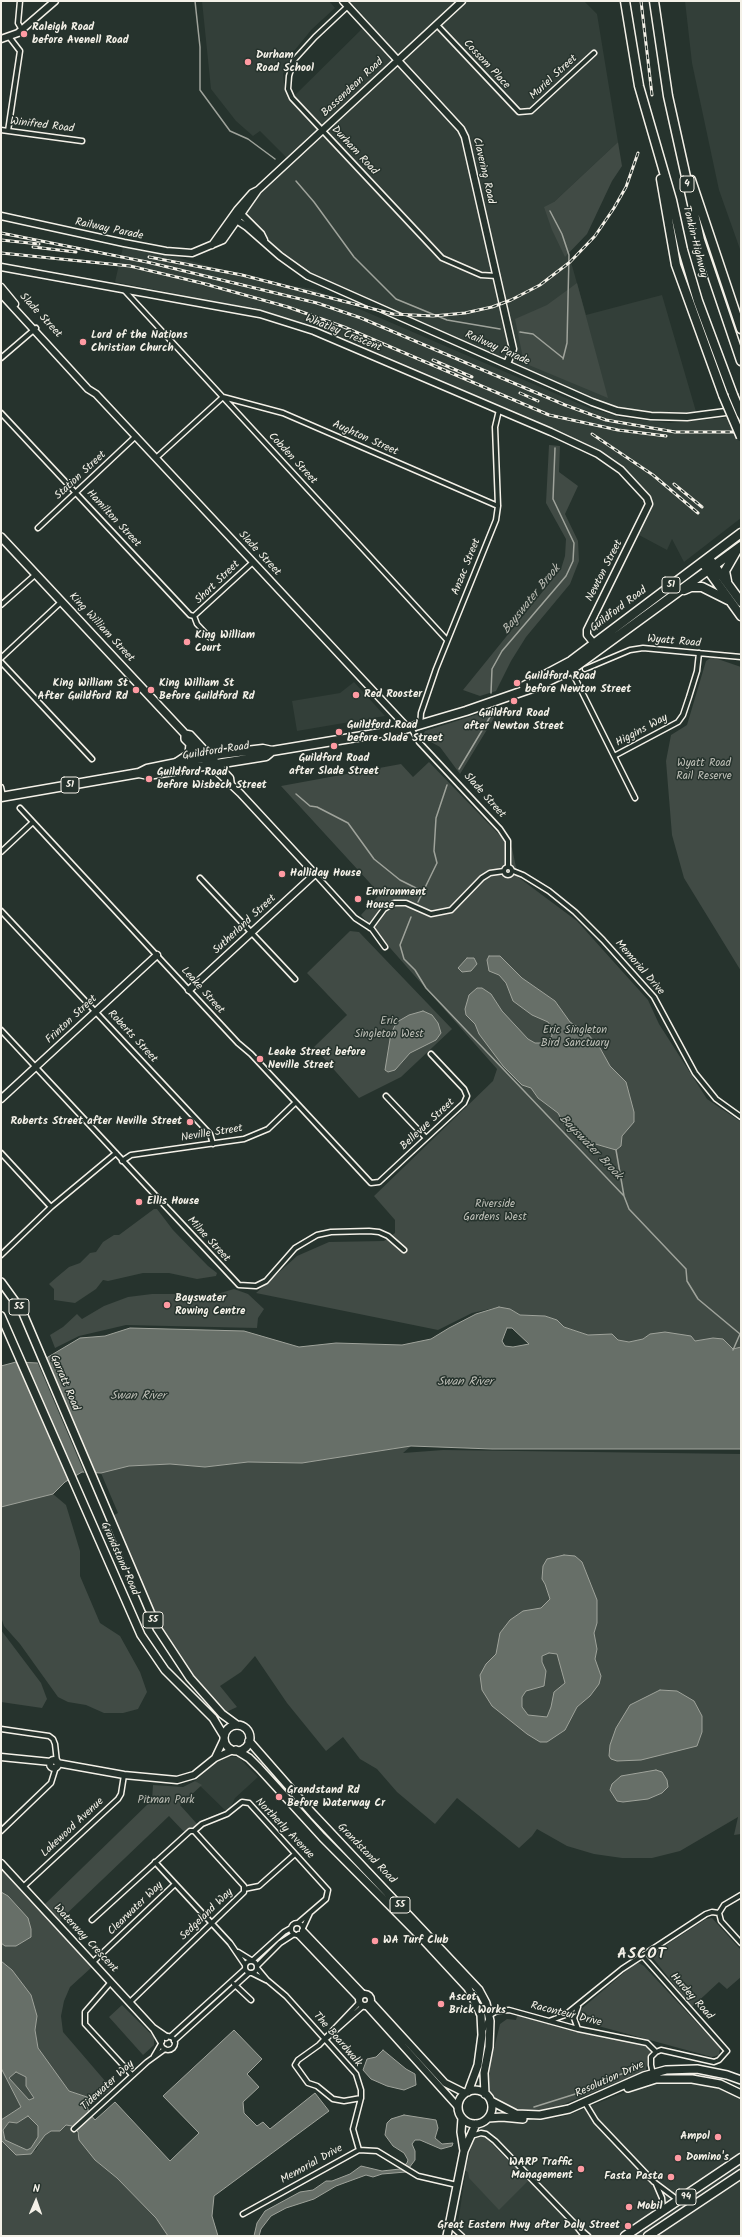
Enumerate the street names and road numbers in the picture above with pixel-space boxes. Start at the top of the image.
street label: Cossom Place [460,38,512,92]
street label: Muriel Street [527,53,581,103]
street label: Bassendean Road [319,56,387,120]
street label: Winifred Road [9,116,75,136]
street label: Durham Road [328,124,380,178]
street label: Clavering Road [469,136,497,206]
road number: 4 [680,176,694,192]
street label: Tonkin Highway [679,205,709,279]
street label: Railway Parade [74,216,144,244]
street label: Slade Street [16,291,64,341]
street label: Whatley Crescent [303,313,383,355]
street label: Railway Parade [463,329,531,369]
street label: Aughton Street [330,419,400,459]
street label: Cobden Street [265,430,319,488]
street label: Station Street [53,449,109,503]
street label: Hamilton Street [83,487,143,551]
street label: Slade Street [235,529,283,579]
street label: Anzac Street [450,537,484,597]
street label: Newton Street [584,538,626,604]
street label: Short Street [193,558,243,608]
road number: 51 [662,577,680,593]
street label: Guildford Road [588,584,650,636]
street label: King William Street [65,591,137,665]
street label: Wyatt Road [647,633,701,651]
street label: Higgins Way [614,712,670,750]
street label: Guildford Road [182,740,250,764]
street label: Slade Street [460,771,508,821]
road number: 51 [61,777,79,793]
street label: Sutherland Street [211,892,279,958]
street label: Memorial Drive [611,938,667,998]
street label: Leake Street [178,965,226,1017]
street label: Frinton Street [44,993,100,1047]
street label: Roberts Street [104,1008,160,1066]
street label: Bellevue Street [398,1096,458,1154]
street label: Neville Street [180,1123,244,1145]
street label: Milne Street [184,1215,232,1265]
road number: 55 [9,1299,29,1315]
street label: Garratt Road [46,1353,82,1413]
street label: Grandstand Road [97,1520,141,1598]
road number: 55 [143,1612,163,1628]
street label: Lakewood Avenue [39,1796,107,1860]
street label: Northerly Avenue [252,1796,316,1862]
street label: Grandstand Road [334,1821,398,1887]
street label: Clearwater Way [106,1879,166,1939]
street label: Sedgeland Way [178,1886,236,1944]
road number: 55 [390,1897,410,1913]
street label: Waterway Crescent [50,1902,120,1976]
street label: Hardey Road [667,1971,715,2023]
street label: Raconteur Drive [529,2000,603,2030]
street label: The Boardwalk [310,2010,364,2070]
street label: Tidewater Way [79,2058,137,2114]
street label: Resolution Drive [573,2059,647,2101]
street label: Memorial Drive [279,2143,345,2187]
road number: 94 [676,2189,696,2205]

